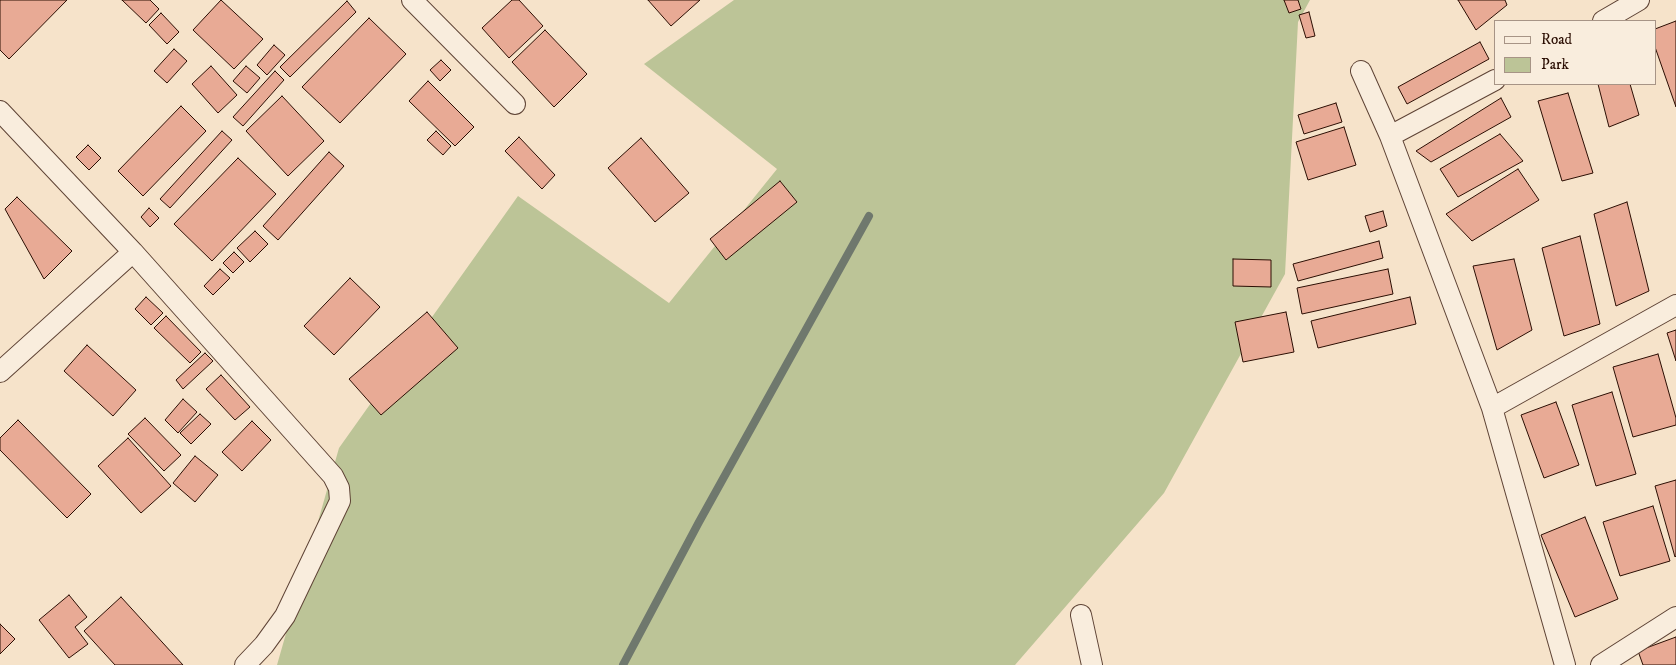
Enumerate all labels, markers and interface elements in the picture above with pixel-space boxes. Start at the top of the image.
legend [1494,20,1656,85]
text: Road [1541,30,1572,49]
text: Park [1541,55,1569,74]

